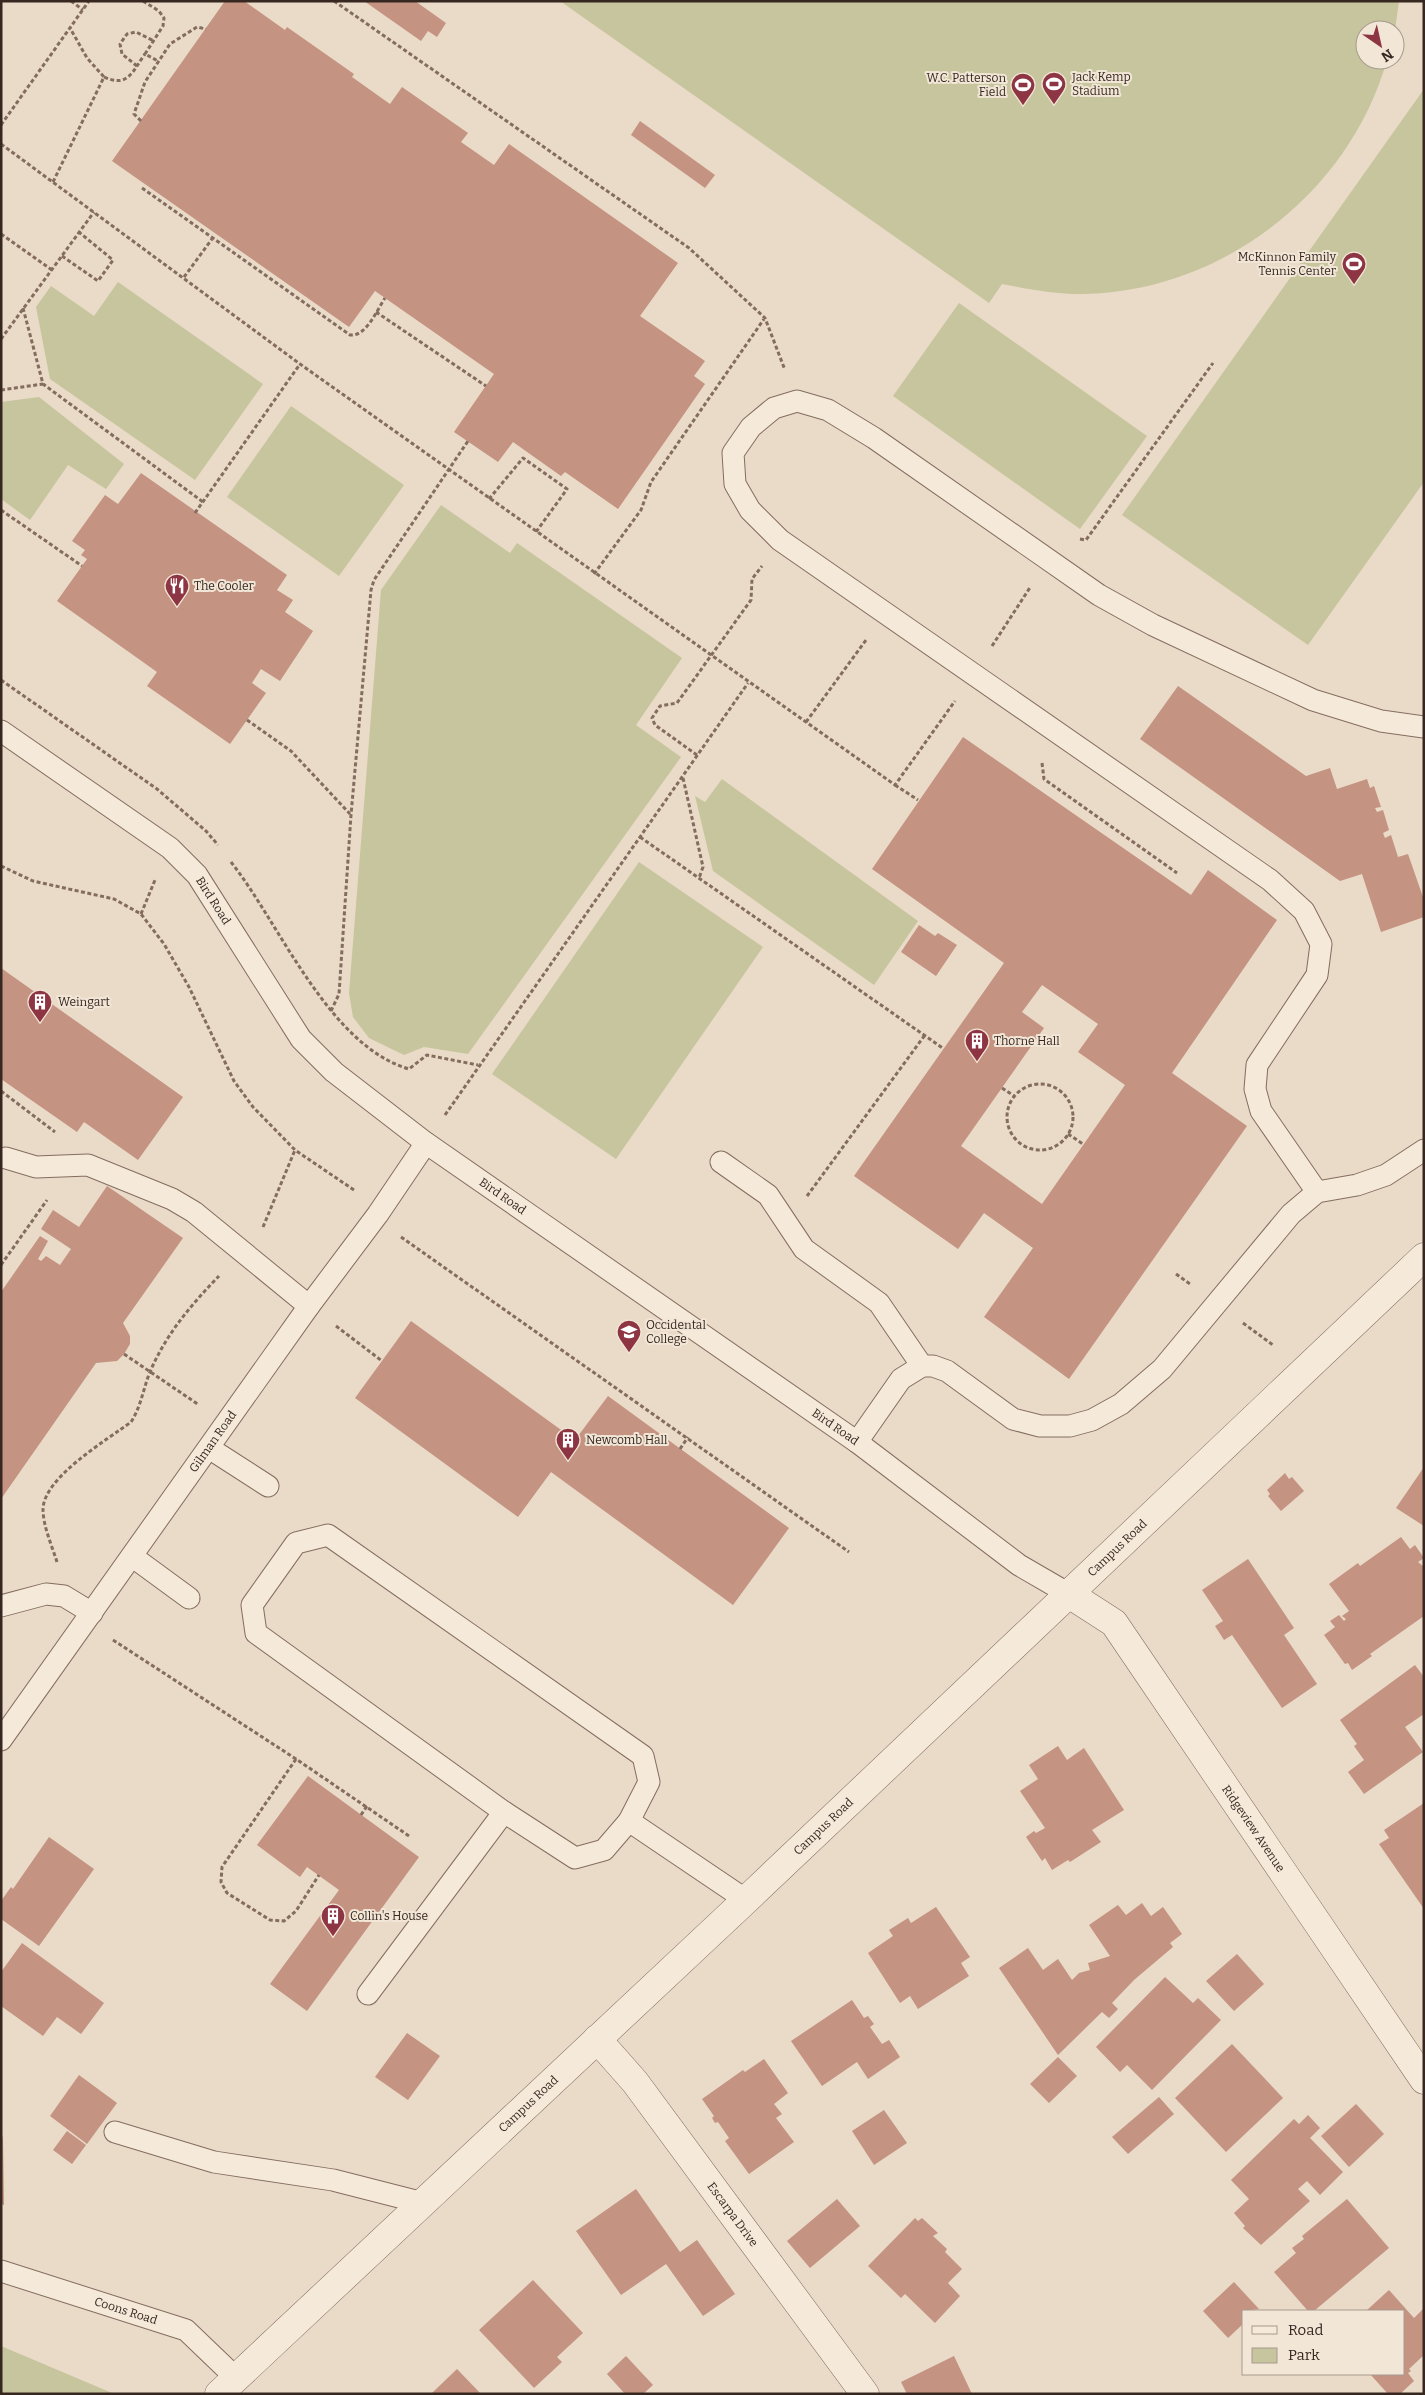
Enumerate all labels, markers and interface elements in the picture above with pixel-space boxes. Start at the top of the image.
north arrow [1355,20,1405,70]
text: N [1378,45,1396,66]
place label: Jack Kemp Stadium [1071,70,1131,98]
place label: W.C. Patterson Field [927,71,1006,99]
sports icon: Jack Kemp Stadium [1041,71,1067,105]
sports icon: W.C. Patterson Field [1010,72,1036,106]
place label: McKinnon Family Tennis Center [1238,250,1337,278]
sports icon: McKinnon Family Tennis Center [1341,251,1367,285]
restaurant icon: The Cooler [164,573,190,607]
place label: The Cooler [194,579,255,593]
street label: Bird Road [193,874,234,927]
building icon: Weingart [27,989,53,1023]
place label: Weingart [58,995,111,1009]
building icon: Thorne Hall [964,1028,990,1062]
place label: Thorne Hall [994,1034,1060,1048]
street label: Bird Road [476,1175,529,1217]
place label: Occidental College [646,1318,706,1346]
school or university icon: Occidental College [616,1319,642,1353]
street label: Bird Road [809,1406,861,1448]
street label: Gilman Road [186,1408,239,1475]
building icon: Newcomb Hall [555,1427,581,1461]
place label: Newcomb Hall [586,1433,668,1447]
street label: Campus Road [1085,1516,1150,1579]
street label: Ridgeview Avenue [1219,1783,1288,1875]
street label: Campus Road [791,1795,856,1858]
building icon: Collin's House [320,1903,346,1937]
place label: Collin's House [350,1909,428,1923]
street label: Campus Road [496,2073,561,2135]
street label: Escarpa Drive [704,2180,761,2249]
street label: Coons Road [93,2294,159,2327]
legend [1242,2310,1405,2375]
text: Road [1288,2321,1323,2339]
text: Park [1288,2346,1320,2364]

